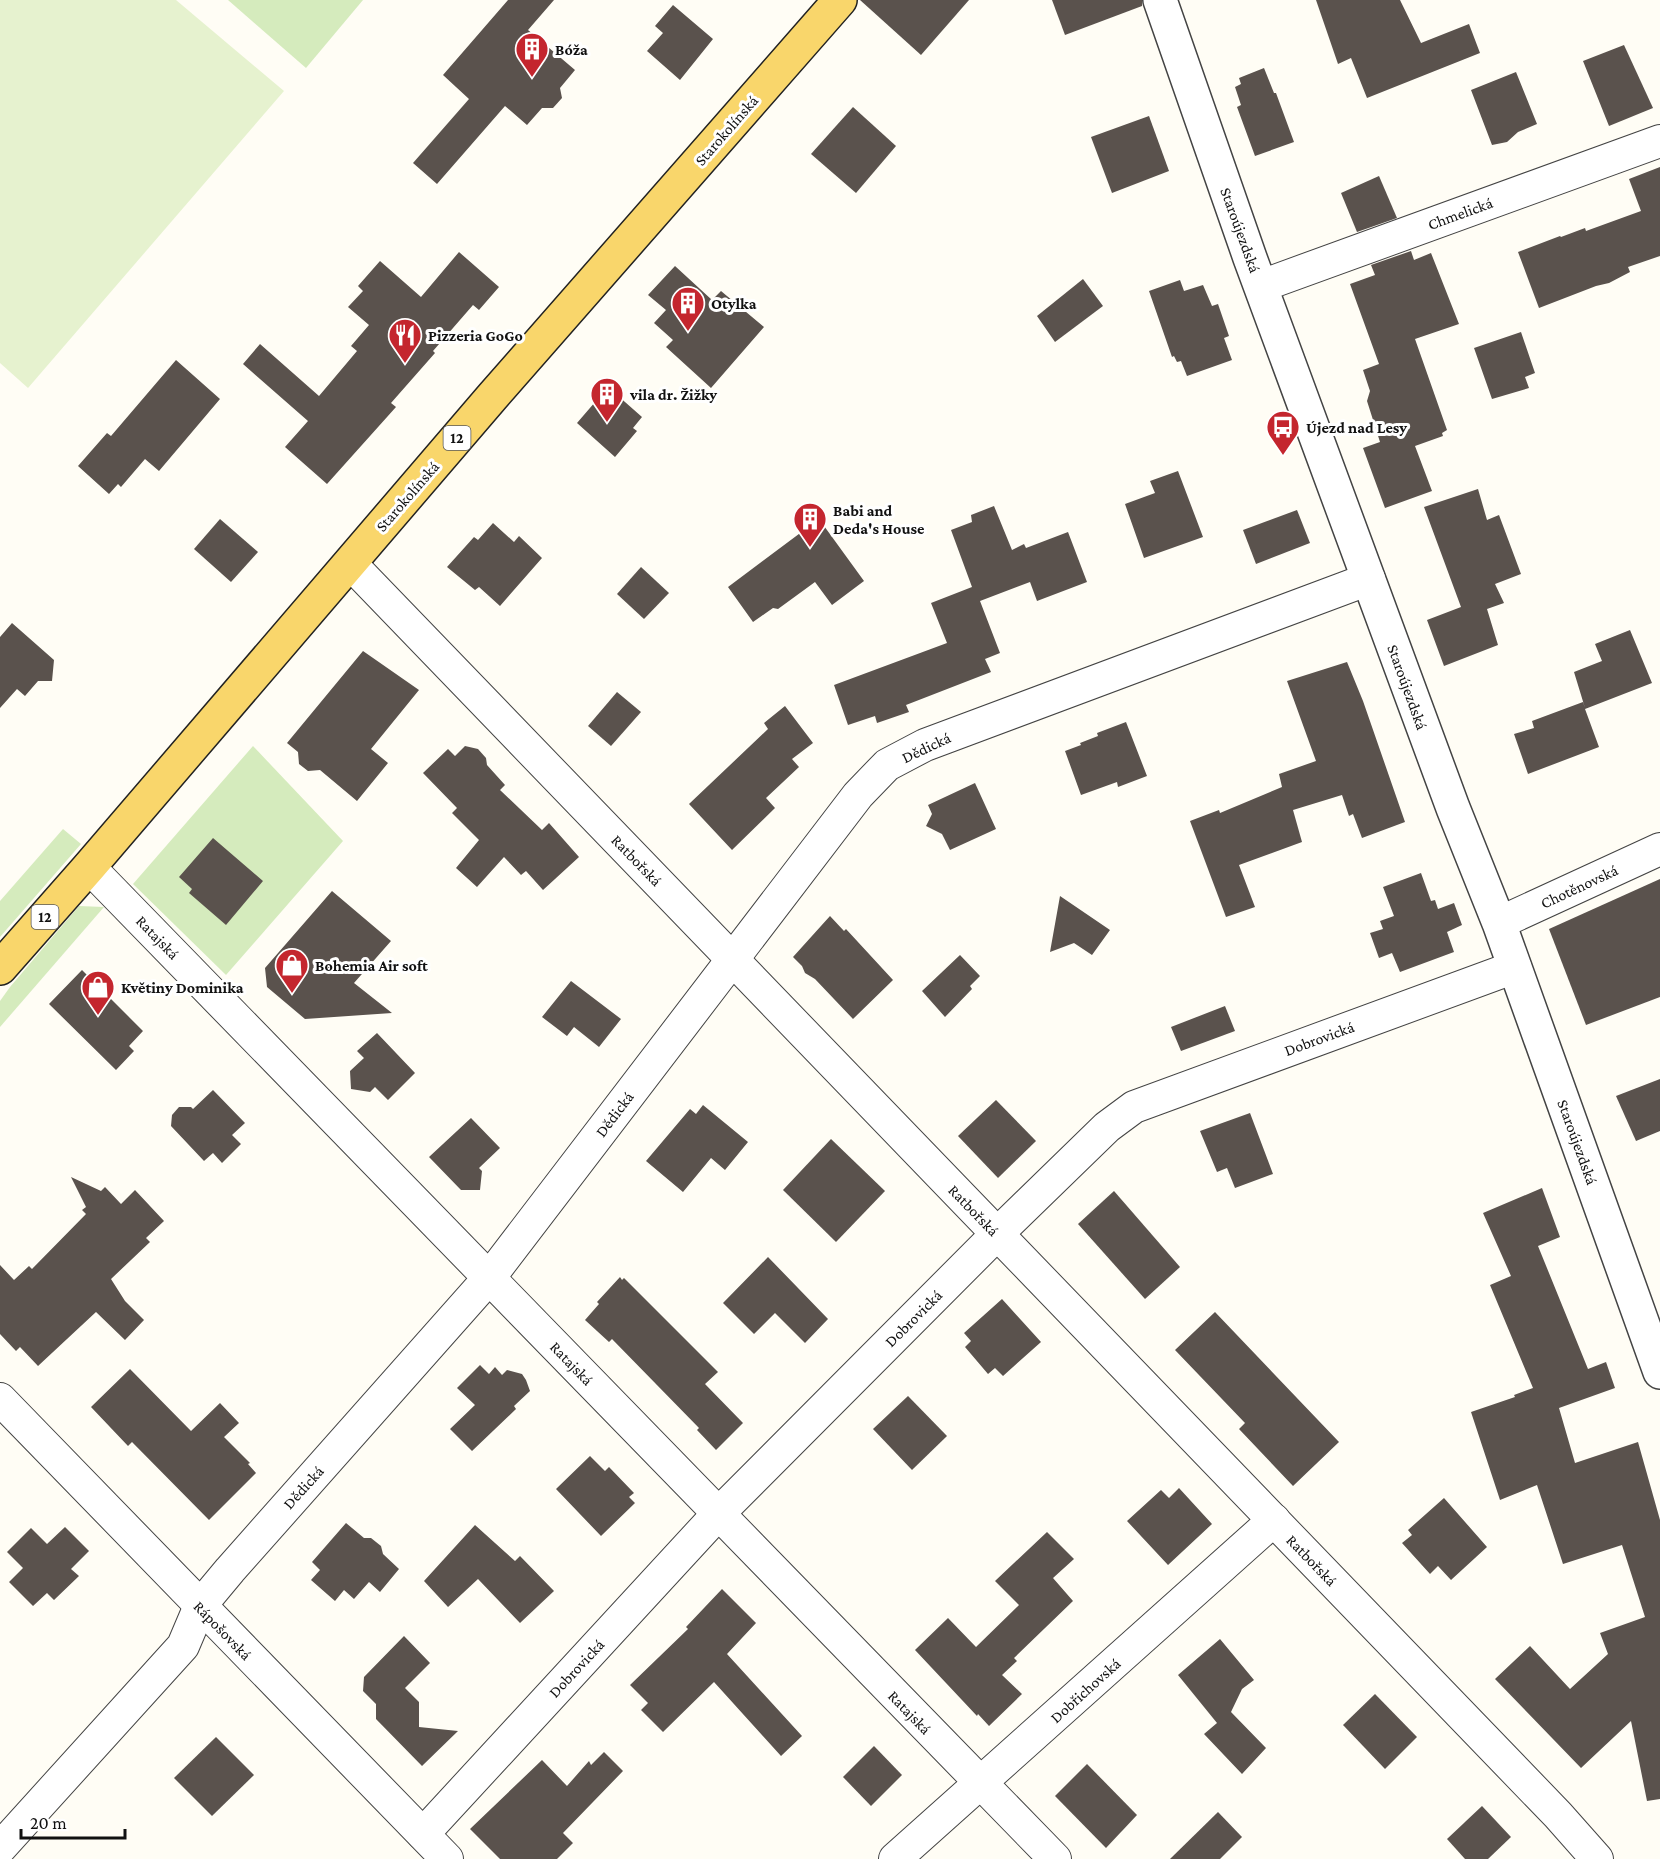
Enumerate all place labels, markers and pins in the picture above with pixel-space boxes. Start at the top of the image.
building icon: Bóža [514,31,550,78]
place label: Bóža [555,41,588,58]
building icon: Otylka [670,285,706,332]
place label: Otylka [711,295,757,312]
restaurant icon: Pizzeria GoGo [387,317,423,364]
place label: Pizzeria GoGo [428,327,523,344]
building icon: vila dr. Žižky [589,376,625,423]
place label: vila dr. Žižky [629,386,717,403]
bus stop icon: Újezd nad Lesy [1265,409,1301,456]
place label: Újezd nad Lesy [1306,419,1407,437]
building icon: Babi and Deda's House [792,501,828,548]
place label: Babi and Deda's House [833,502,925,537]
shop icon: Bohemia Air soft [274,947,310,994]
place label: Bohemia Air soft [315,957,428,974]
shop icon: Květiny Dominika [80,969,116,1016]
place label: Květiny Dominika [121,979,244,996]

